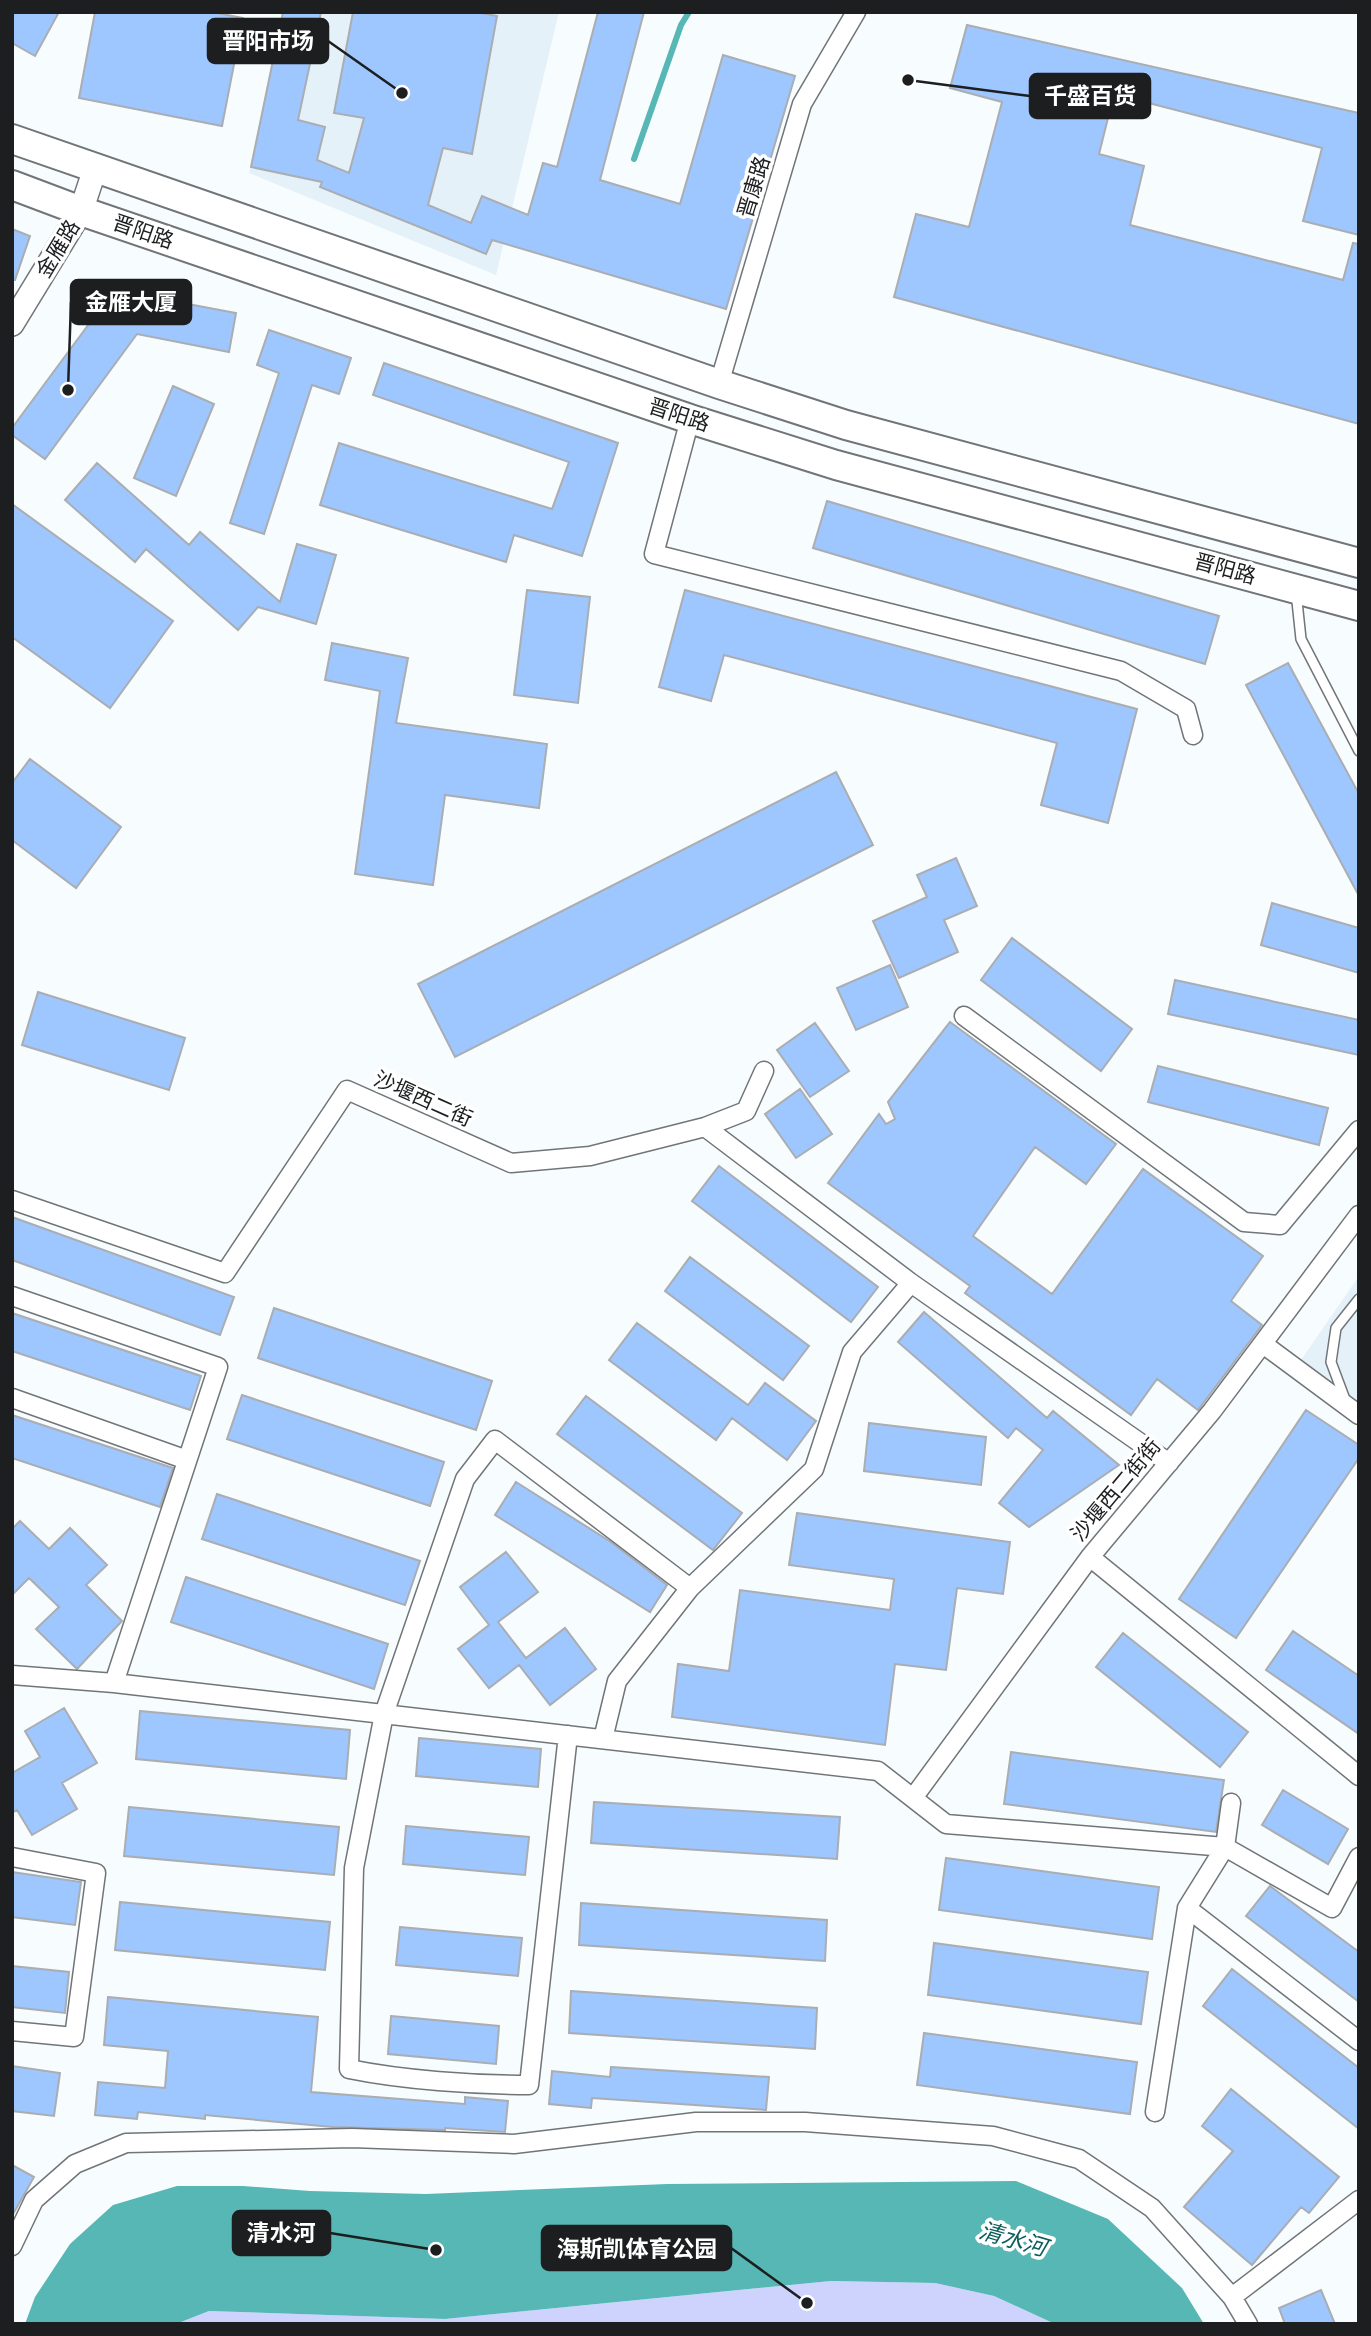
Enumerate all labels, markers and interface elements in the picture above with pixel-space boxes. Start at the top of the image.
callout: 晋阳市场 [208,19,328,63]
text: 晋阳市场 [222,26,314,55]
callout: 千盛百货 [1030,74,1150,118]
text: 千盛百货 [1044,81,1136,110]
street label: 晋康路 [731,153,775,221]
street label: 晋阳路 [109,209,177,254]
street label: 金雁路 [30,215,85,282]
callout: 金雁大厦 [71,280,191,324]
text: 金雁大厦 [85,287,177,316]
street label: 晋阳路 [645,392,713,436]
street label: 晋阳路 [1191,547,1259,589]
street label: 沙堰西二街 [370,1065,477,1131]
street label: 沙堰西二街街 [1065,1433,1166,1546]
callout: 清水河 [233,2211,330,2255]
water label: 清水河 [976,2215,1054,2263]
text: 清水河 [247,2218,316,2247]
callout: 海斯凯体育公园 [542,2226,731,2270]
text: 海斯凯体育公园 [557,2234,718,2263]

